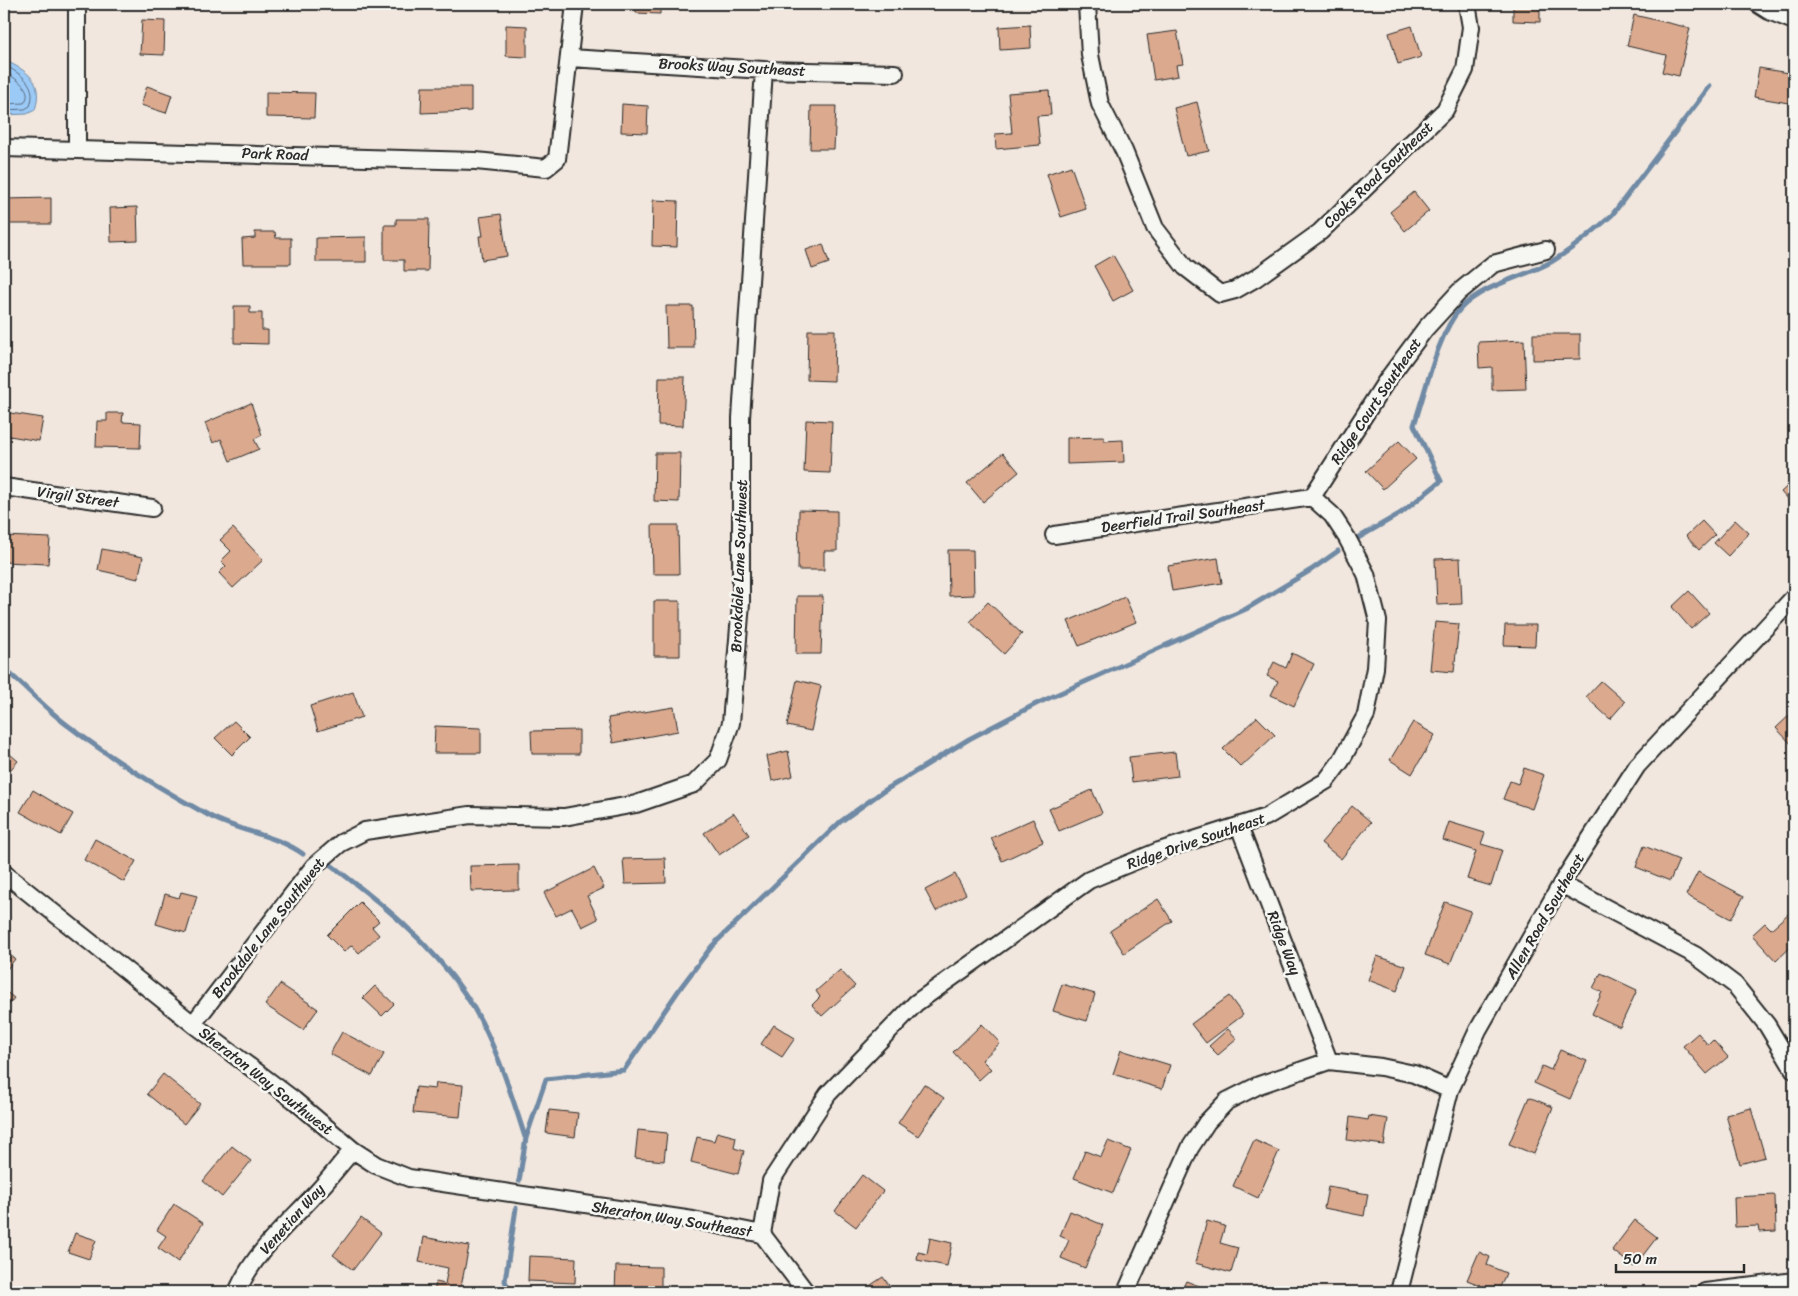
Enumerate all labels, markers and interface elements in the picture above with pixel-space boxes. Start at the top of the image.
street label: Brooks Way Southeast [658,50,807,84]
street label: Cooks Road Southeast [1317,115,1440,235]
street label: Park Road [241,140,310,168]
street label: Ridge Court Southeast [1324,332,1429,470]
street label: Virgil Street [35,478,121,516]
street label: Brookdale Lane Southwest [723,479,755,653]
street label: Deerfield Trail Southeast [1100,492,1267,540]
street label: Ridge Drive Southeast [1123,805,1269,877]
street label: Allen Road Southeast [1498,848,1592,985]
street label: Brookdale Lane Southwest [204,851,332,1004]
street label: Ridge Way [1260,907,1308,979]
street label: Sheraton Way Southwest [193,1020,339,1142]
street label: Venetian Way [253,1177,331,1261]
street label: Sheraton Way Southeast [590,1193,755,1245]
scale bar [1616,1241,1743,1273]
text: 50 m [1623,1246,1658,1272]

